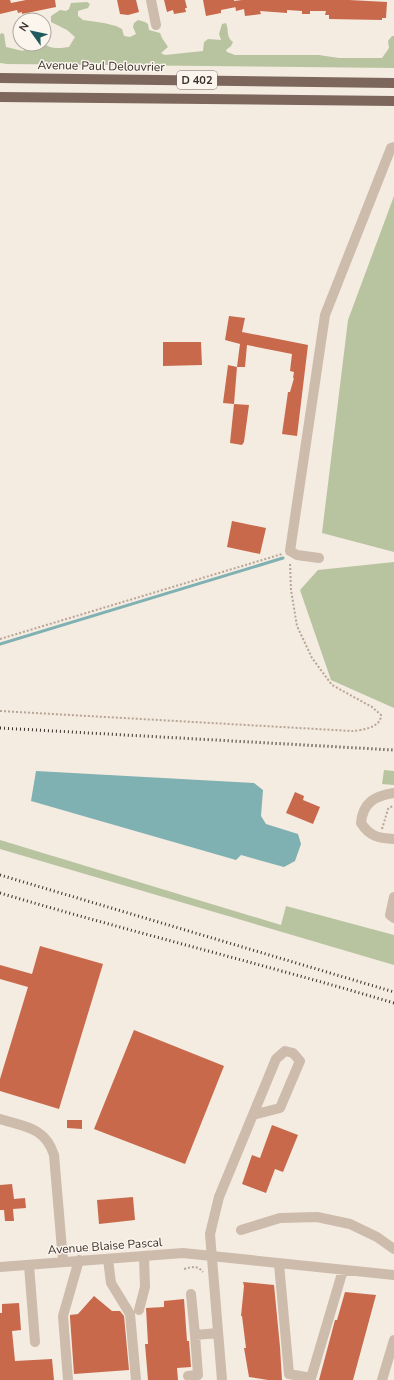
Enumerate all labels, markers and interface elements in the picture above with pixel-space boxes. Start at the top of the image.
north arrow [12,12,52,52]
text: N [16,19,33,34]
street label: Avenue Paul Delouvrier [37,57,165,75]
road number: D 402 [177,71,217,89]
street label: Avenue Blaise Pascal [47,1234,163,1258]

